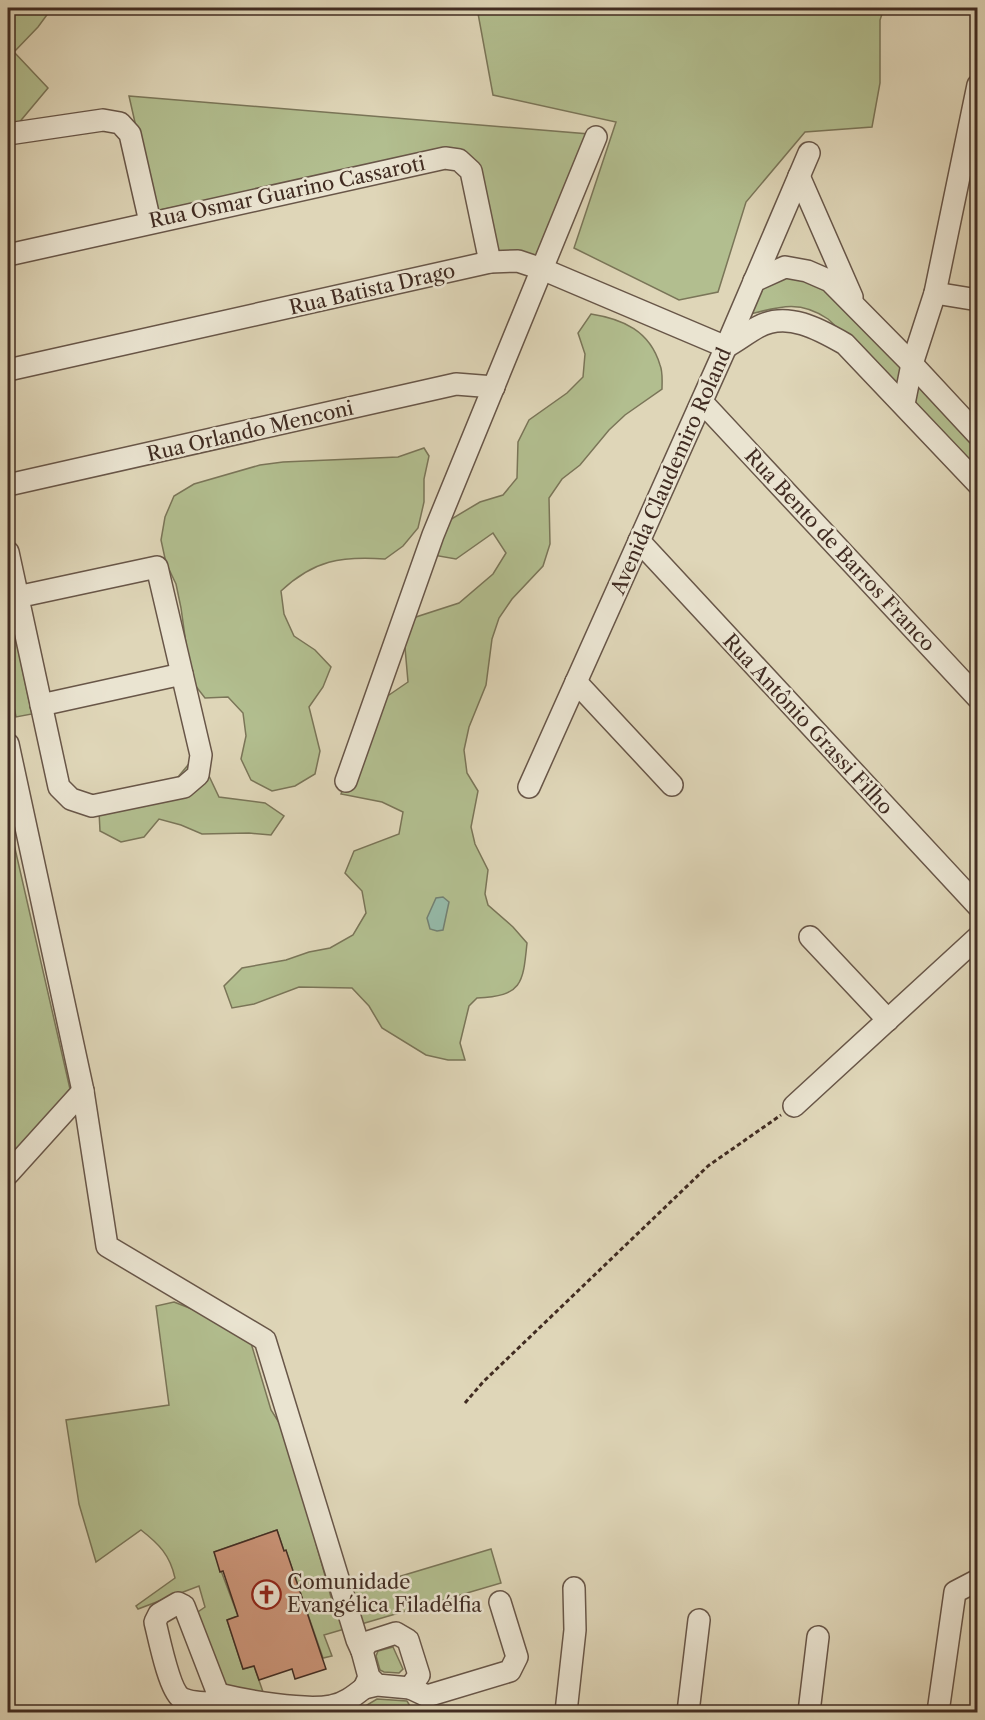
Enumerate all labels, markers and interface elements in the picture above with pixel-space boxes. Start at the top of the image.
street label: Rua Osmar Guarino Cassaroti [147,151,427,233]
street label: Rua Batista Drago [287,258,457,320]
street label: Avenida Claudemiro Roland [605,344,736,599]
street label: Rua Orlando Menconi [144,396,356,466]
street label: Rua Bento de Barros Franco [740,444,940,656]
street label: Rua Antônio Grassi Filho [718,629,898,819]
place label: Comunidade Evangélica Filadélfia [287,1570,482,1617]
church icon: Comunidade Evangélica Filadélfia [250,1578,282,1610]

